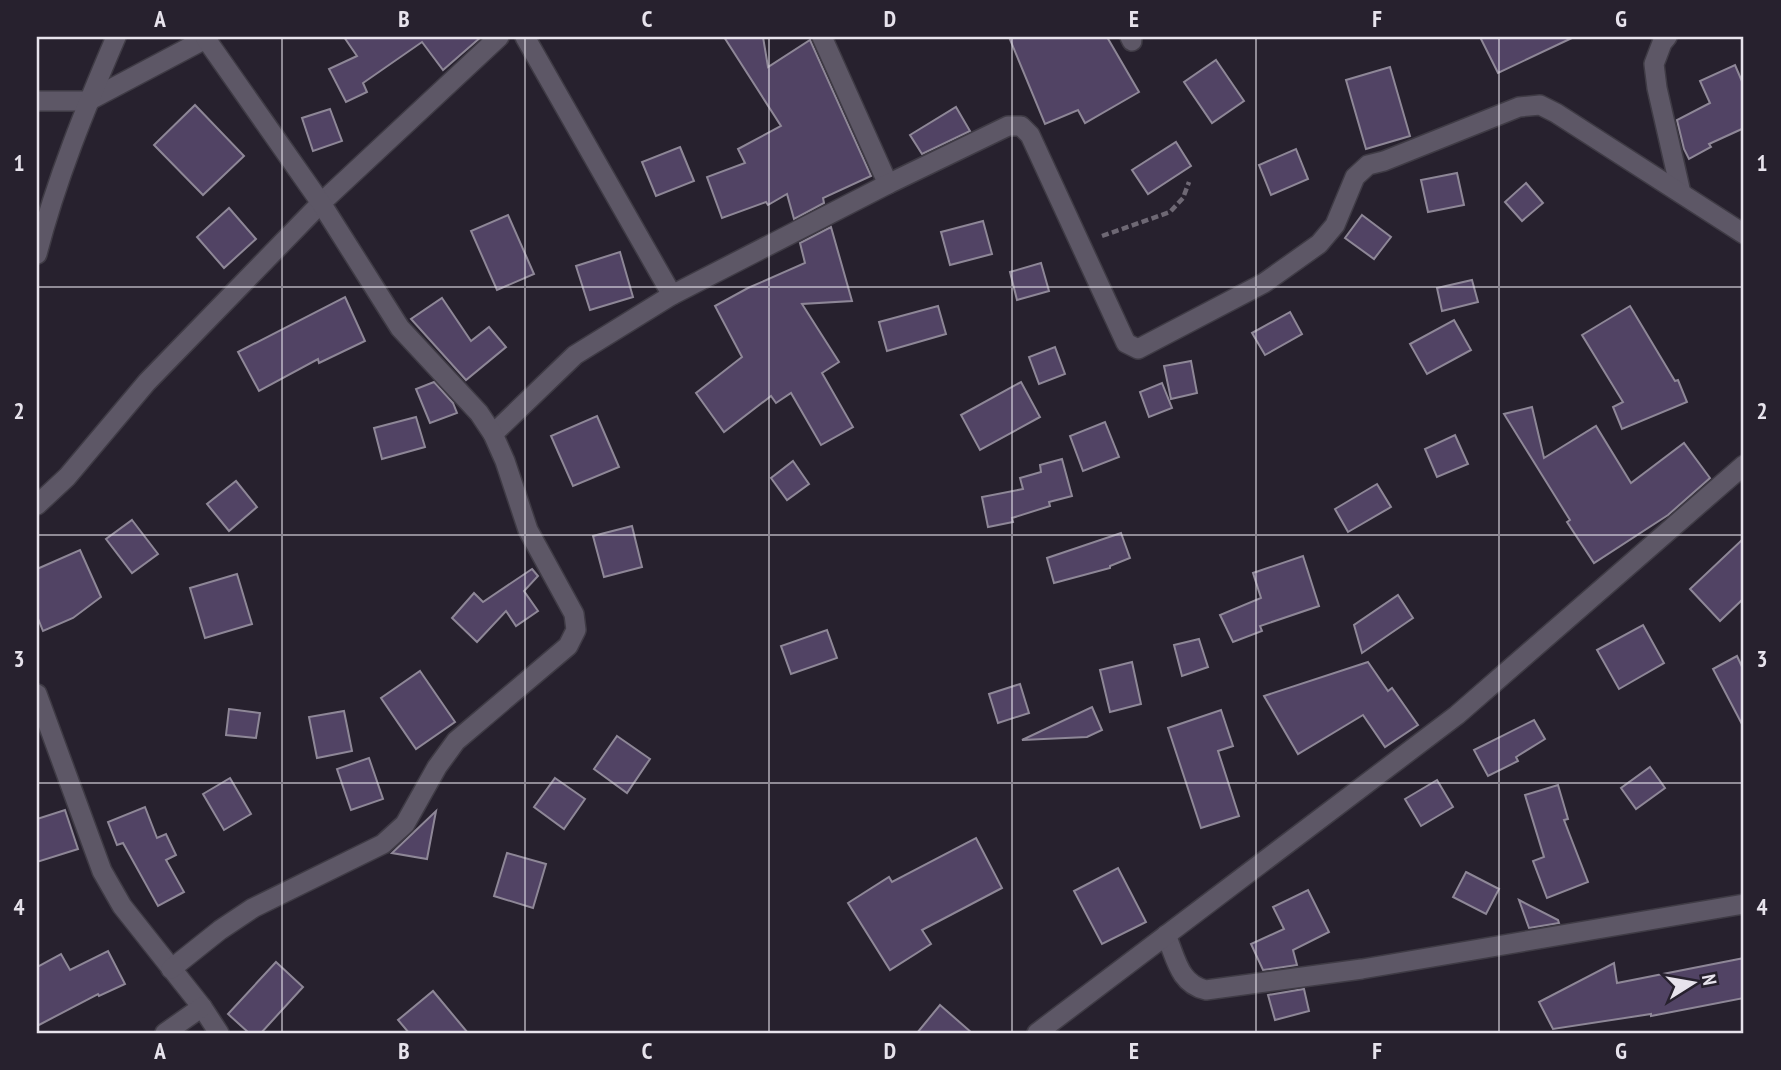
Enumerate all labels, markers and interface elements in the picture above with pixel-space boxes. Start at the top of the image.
text: A [153,4,166,33]
text: B [398,4,410,33]
text: C [642,4,653,33]
text: D [884,4,896,33]
text: E [1129,4,1139,33]
text: F [1372,4,1382,33]
text: G [1615,4,1627,33]
text: 1 [14,148,25,177]
text: 1 [1757,148,1768,177]
text: 2 [14,396,25,425]
text: 2 [1757,396,1768,425]
text: 3 [14,644,25,673]
text: 3 [1757,644,1768,673]
text: 4 [14,892,25,921]
text: 4 [1757,892,1768,921]
north arrow [1658,948,1728,1018]
text: N [1697,972,1722,987]
text: A [153,1036,166,1065]
text: B [398,1036,410,1065]
text: C [642,1036,653,1065]
text: D [884,1036,896,1065]
text: E [1129,1036,1139,1065]
text: F [1372,1036,1382,1065]
text: G [1615,1036,1627,1065]

